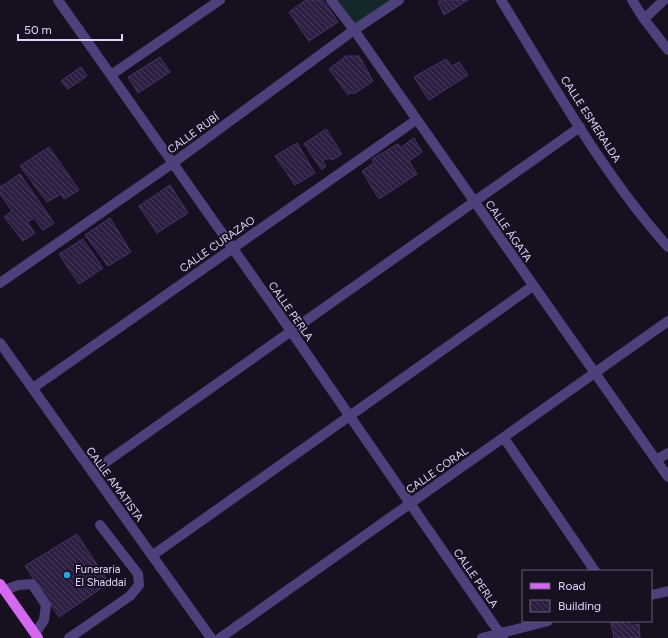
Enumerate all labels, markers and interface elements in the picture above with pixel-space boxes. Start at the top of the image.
scale bar [18,16,122,42]
text: 50 m [24,23,52,37]
street label: CALLE ESMERALDA [558,74,624,165]
street label: CALLE RUBÍ [165,110,222,156]
street label: CALLE ÁGATA [483,198,535,265]
street label: CALLE CURAZAO [177,213,258,275]
street label: CALLE PERLA [265,279,316,344]
street label: CALLE CORAL [404,444,471,497]
street label: CALLE AMATISTA [83,445,146,524]
street label: CALLE PERLA [450,546,501,611]
place label: Funeraria El Shaddai [75,563,126,589]
marker: Funeraria El Shaddai [62,570,72,580]
legend [522,570,652,622]
text: Road [558,579,586,593]
text: Building [558,599,601,613]

